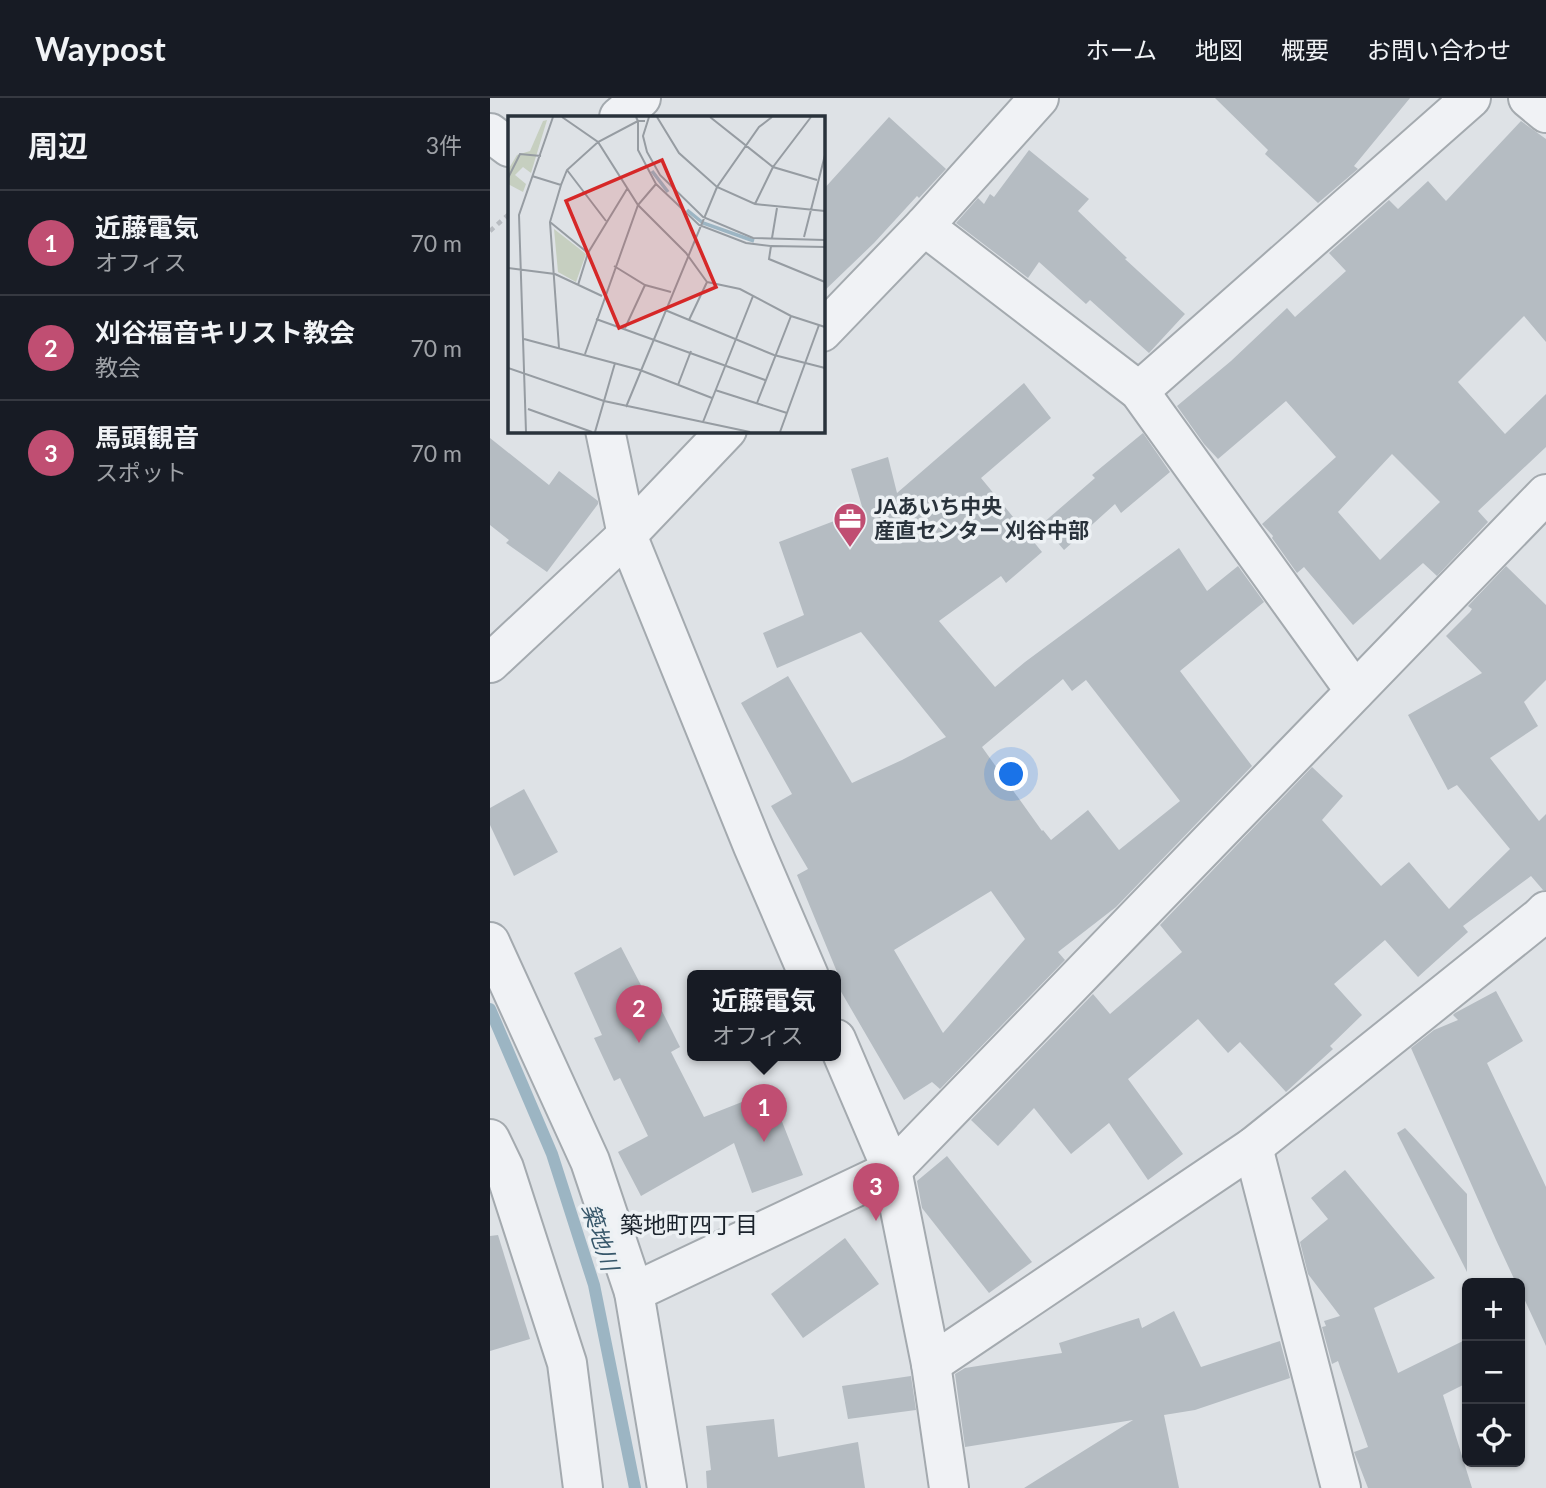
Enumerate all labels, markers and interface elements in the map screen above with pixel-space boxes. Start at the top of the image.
text: Waypost [35,28,166,68]
text: ホーム [1086,35,1157,64]
text: 地図 [1195,35,1243,64]
text: 概要 [1281,35,1329,64]
text: お問い合わせ [1367,35,1511,64]
inset map [508,116,824,432]
text: 周辺 [28,127,88,163]
text: 3件 [426,131,462,159]
text: 近藤電気 [95,211,199,243]
text: 1 [44,229,58,257]
text: 70 m [411,229,462,257]
text: オフィス [95,248,187,276]
text: 刈谷福音キリスト教会 [95,316,355,348]
text: 2 [44,334,58,362]
text: 70 m [411,334,462,362]
text: 教会 [95,353,141,381]
text: 馬頭観音 [95,421,199,453]
text: 3 [44,439,58,467]
text: 70 m [411,439,462,467]
text: スポット [95,458,187,486]
place label: JAあいち中央 産直センター 刈谷中部 [874,493,1089,542]
office icon: JAあいち中央 産直センター 刈谷中部 [831,500,869,549]
your location [994,757,1028,791]
popup [687,970,841,1061]
text: 近藤電気 [712,984,816,1016]
pin: 2 [616,985,662,1043]
text: オフィス [712,1021,804,1049]
pin: 1 [741,1084,787,1142]
pin: 3 [853,1163,899,1221]
water label: 築地川 [577,1200,626,1277]
district label: 築地町四丁目 [620,1210,758,1238]
map controls [1462,1278,1525,1467]
button: + [1462,1278,1525,1341]
button: − [1462,1341,1525,1404]
button: locate [1462,1404,1525,1467]

